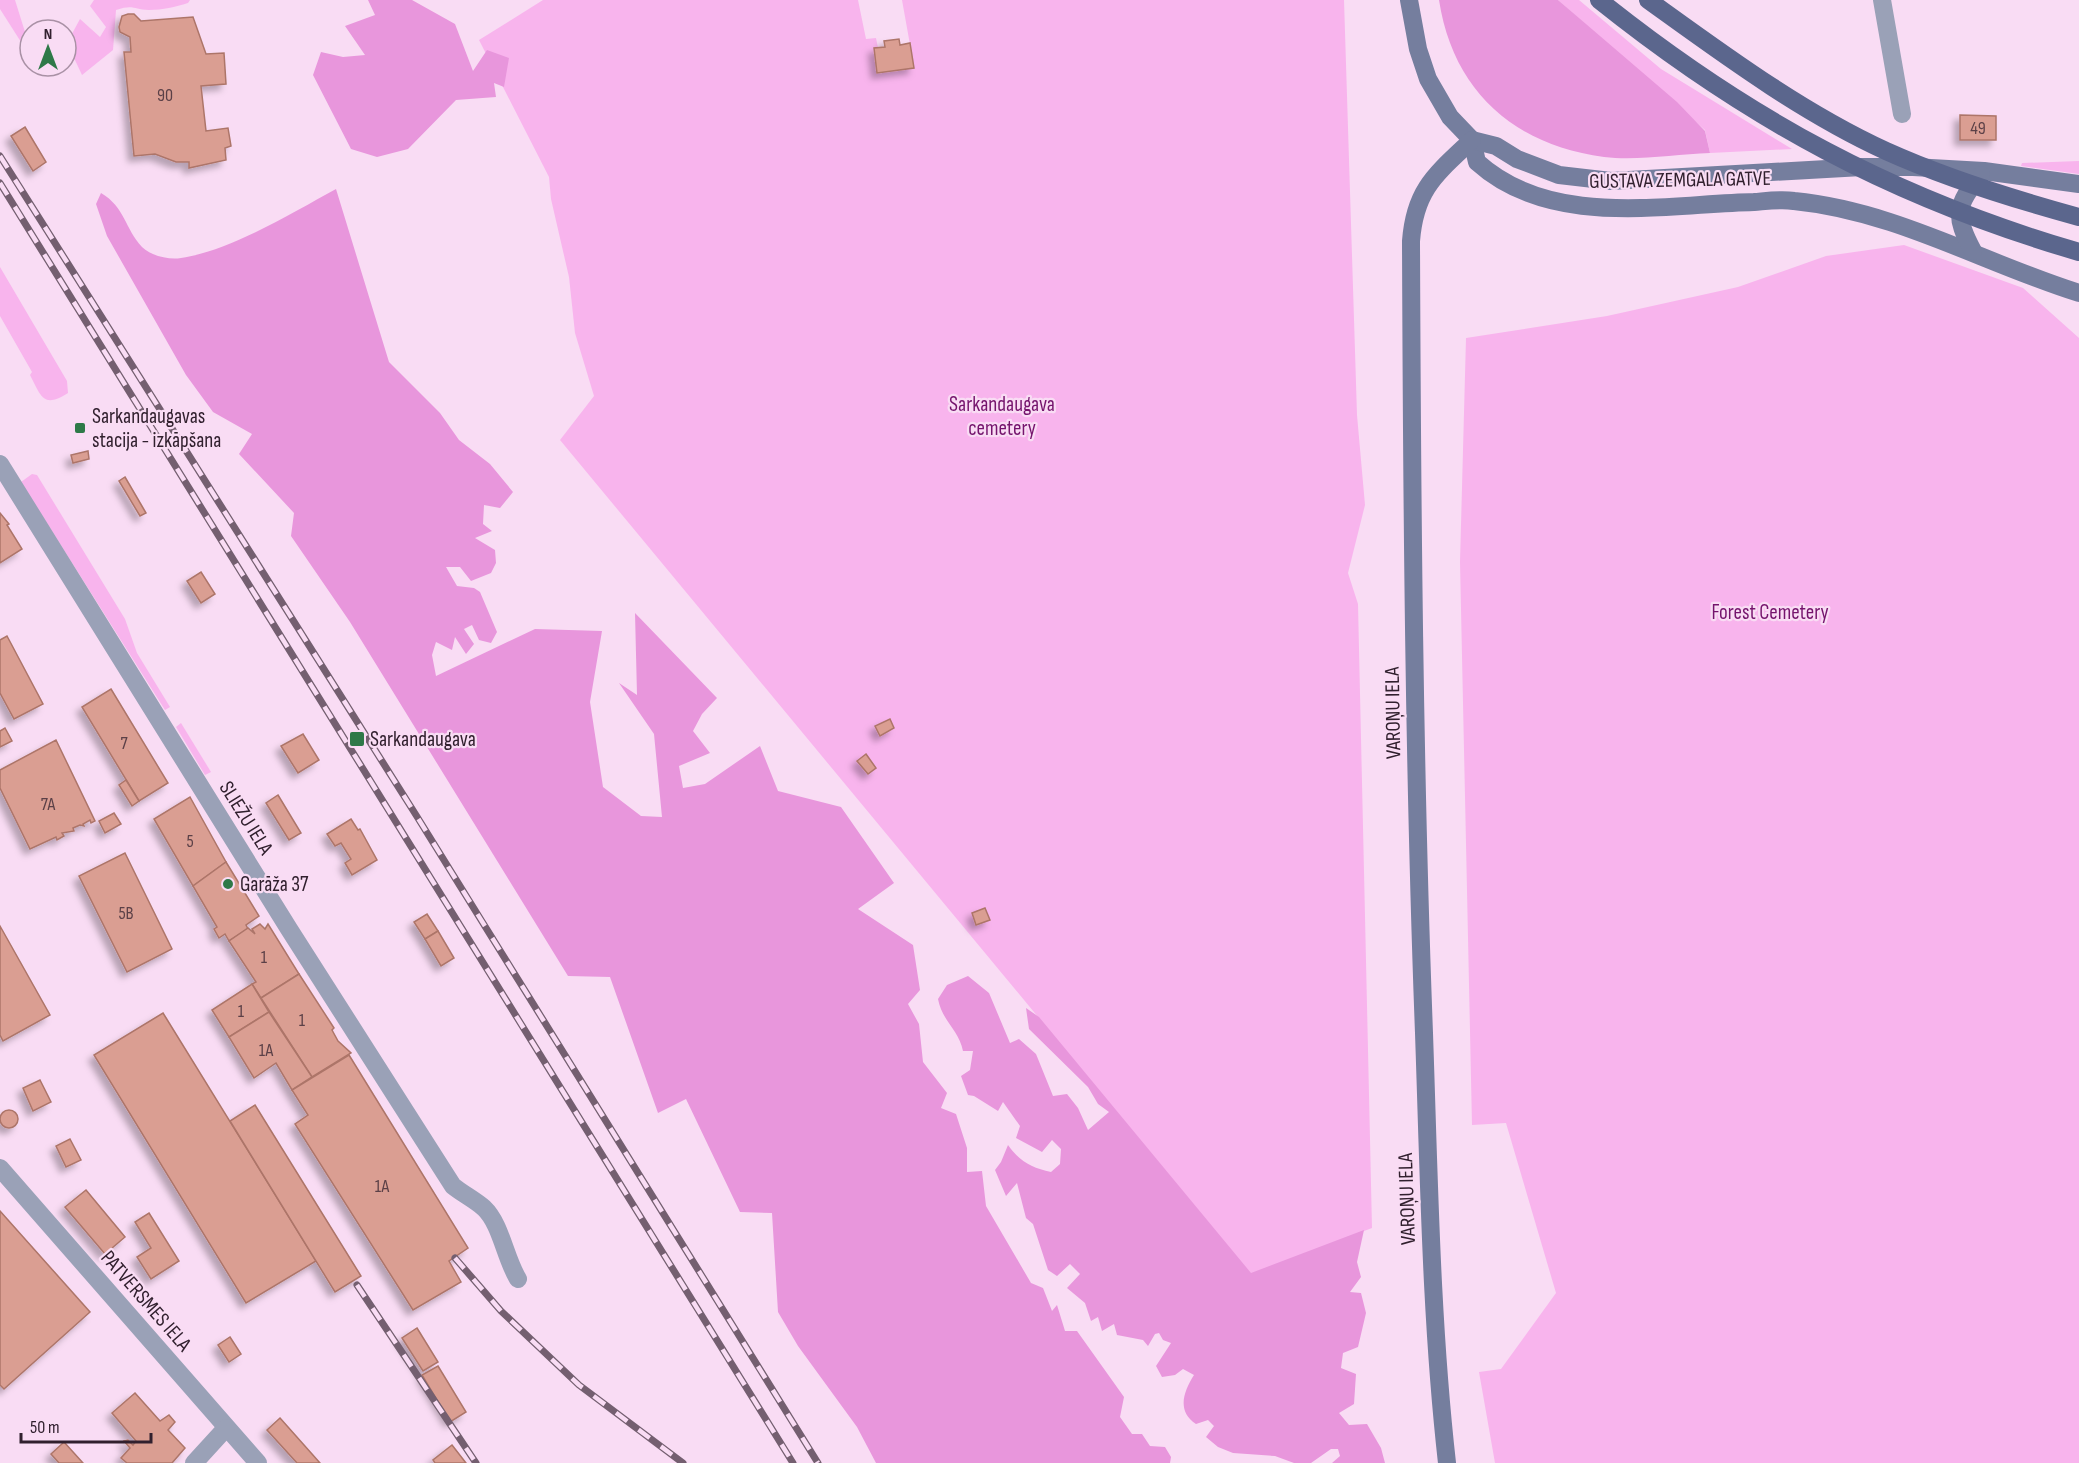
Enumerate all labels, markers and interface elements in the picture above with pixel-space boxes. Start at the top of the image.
north arrow [18,18,78,78]
text: N [44,25,52,44]
house number: 90 [157,85,173,106]
house number: 49 [1970,118,1986,139]
street label: GUSTAVA ZEMGALA GATVE [1589,166,1771,194]
park label: Sarkandaugava cemetery [949,392,1055,441]
place label: Sarkandaugavas stacija - izkāpšana [92,404,221,453]
marker: Sarkandaugavas stacija - izkāpšana [73,421,87,435]
park label: Forest Cemetery [1711,600,1829,625]
street label: VAROŅU IELA [1380,666,1406,759]
place label: Sarkandaugava [370,727,476,752]
marker: Sarkandaugava [348,730,366,748]
house number: 7 [120,733,128,754]
street label: SLIEŽU IELA [214,777,279,860]
house number: 7A [41,794,56,815]
house number: 5 [186,831,194,852]
place label: Garāža 37 [240,872,309,897]
marker: Garāža 37 [221,877,235,891]
house number: 5B [118,903,134,924]
house number: 1 [261,947,268,968]
house number: 1 [238,1001,245,1022]
house number: 1 [299,1010,306,1031]
house number: 1A [259,1040,273,1061]
street label: VAROŅU IELA [1393,1152,1421,1245]
house number: 1A [375,1176,389,1197]
street label: PATVERSMES IELA [95,1246,197,1357]
scale bar [21,1406,152,1444]
text: 50 m [30,1417,60,1438]

